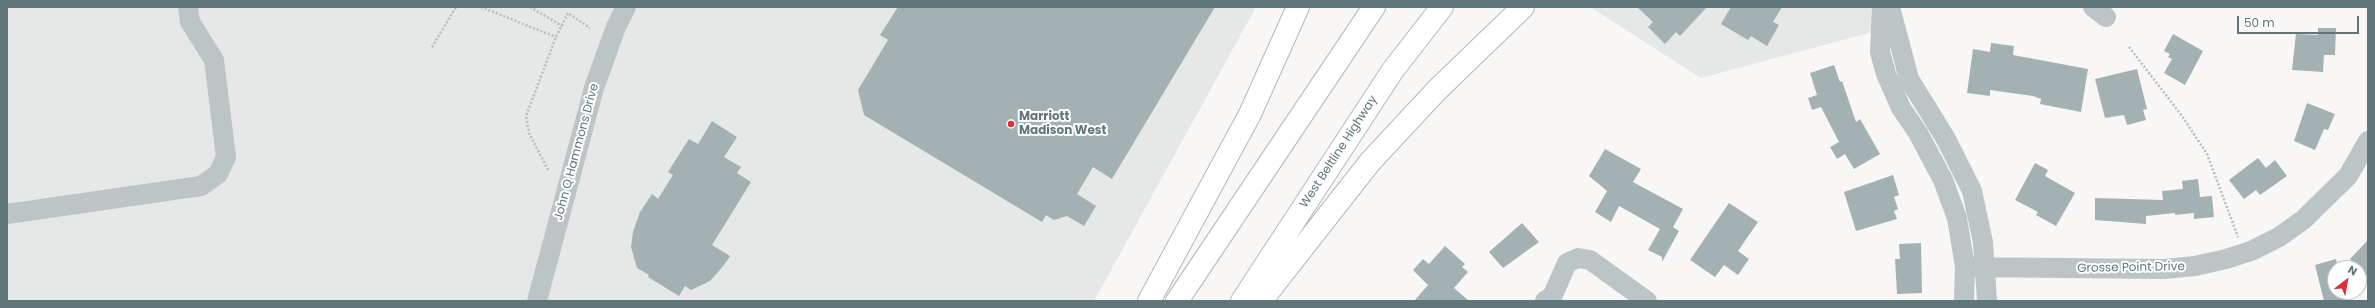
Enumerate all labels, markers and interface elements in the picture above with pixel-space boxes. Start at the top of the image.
scale bar [2239,8,2361,34]
text: 50 m [2244,14,2275,31]
street label: John Q Hammons Drive [552,82,602,222]
street label: West Beltline Highway [1297,93,1381,211]
place label: Marriott Madison West [1019,110,1106,138]
marker: Marriott Madison West [1006,119,1016,129]
street label: Grosse Point Drive [2077,260,2185,276]
north arrow [2327,260,2367,300]
text: N [2345,262,2360,280]

